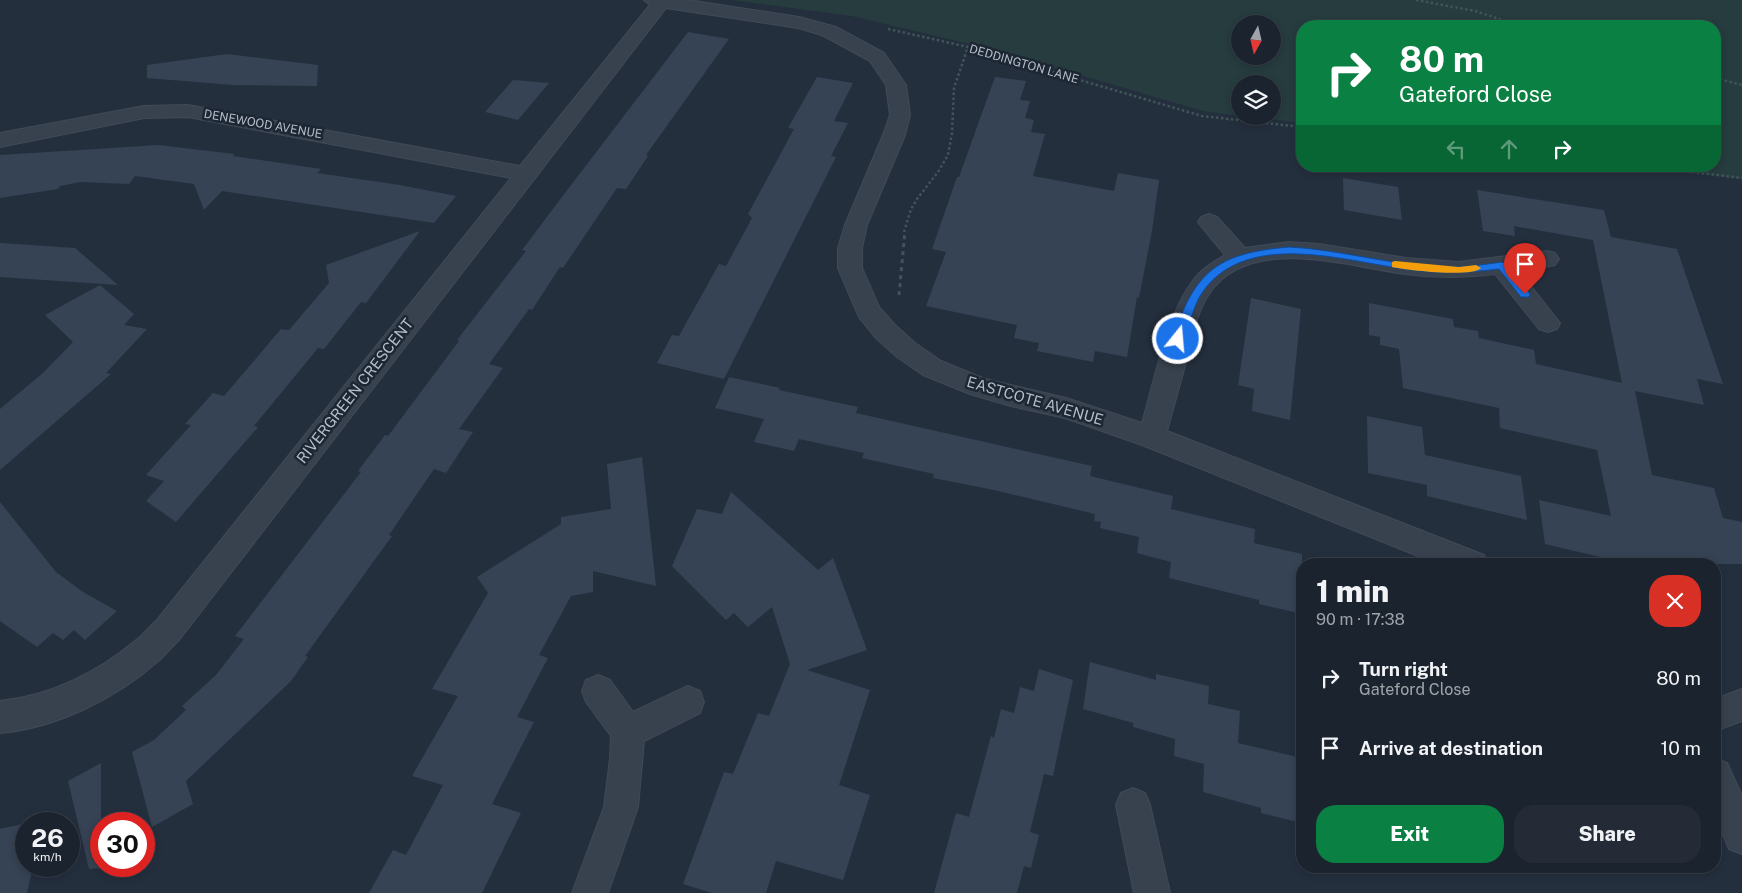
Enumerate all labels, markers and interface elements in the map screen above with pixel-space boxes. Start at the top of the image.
north arrow [1231,15,1281,65]
map controls [1231,15,1281,125]
text: 80 m [1399,39,1484,80]
icon: right [1316,40,1381,105]
street label: DEDDINGTON LANE [968,42,1080,86]
button: layers [1231,75,1281,125]
text: Gateford Close [1399,81,1552,107]
street label: DENEWOOD AVENUE [203,107,323,141]
icon: left [1442,135,1470,163]
icon: ahead [1495,135,1523,163]
icon: right [1548,135,1576,163]
pin [1504,243,1546,294]
icon: arrive [1511,250,1539,278]
position arrow [1151,312,1203,364]
street label: RIVERGREEN CRESCENT [293,315,416,466]
street label: EASTCOTE AVENUE [965,373,1105,428]
text: 1 min [1316,573,1389,609]
button: close [1649,575,1701,627]
text: 90 m · 17:38 [1316,610,1405,629]
text: Turn right [1359,658,1448,680]
icon: right [1316,664,1344,692]
text: 80 m [1656,667,1701,689]
text: Gateford Close [1359,680,1470,699]
icon: arrive [1316,734,1344,762]
text: Arrive at destination [1359,737,1543,759]
text: 10 m [1661,737,1701,759]
button: Exit [1316,805,1504,863]
button: Share [1514,805,1701,863]
speed limit sign: 30 [90,812,155,877]
text: 26 [31,823,64,853]
text: km/h [33,850,62,864]

